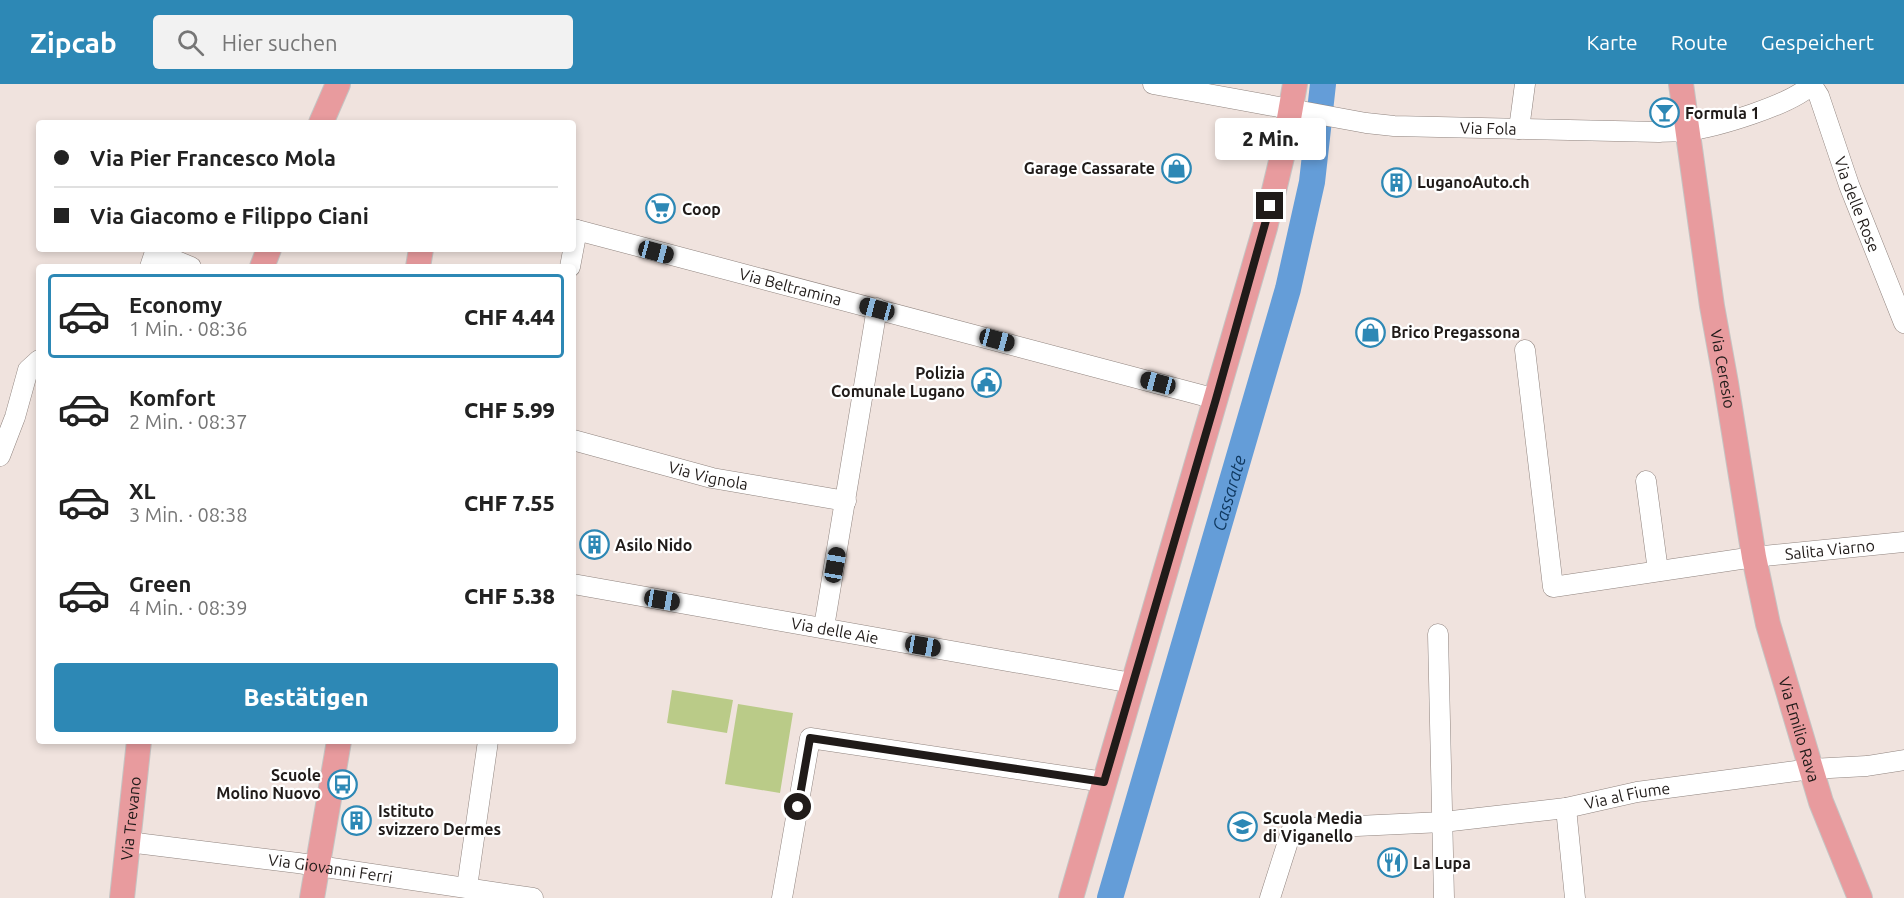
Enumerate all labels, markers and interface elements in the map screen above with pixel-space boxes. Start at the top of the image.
search box [153,15,573,69]
icon: search [174,26,207,59]
text: Zipcab [30,27,117,58]
text: Hier suchen [222,30,338,55]
text: Karte [1586,30,1638,54]
text: Route [1671,30,1728,54]
text: Gespeichert [1761,30,1874,54]
bar icon: Formula 1 [1648,97,1680,129]
place label: Formula 1 [1685,104,1760,122]
street label: Via Fola [1460,118,1517,138]
callout: 2 Min. [1214,119,1326,161]
text: 2 Min. [1242,127,1299,150]
text: Via Pier Francesco Mola [90,145,336,170]
shop icon: Garage Cassarate [1160,152,1192,184]
street label: Via delle Rose [1831,154,1884,255]
place label: Garage Cassarate [1024,159,1155,177]
building icon: LuganoAuto.ch [1380,166,1412,198]
place label: LuganoAuto.ch [1417,173,1530,191]
route end [1256,192,1283,219]
supermarket icon: Coop [645,193,677,225]
place label: Coop [682,200,721,218]
text: Via Giacomo e Filippo Ciani [90,203,369,228]
car [636,239,676,265]
street label: Via Beltramina [737,264,844,309]
icon: car [57,289,111,343]
text: Economy [129,292,222,317]
car [857,296,897,322]
text: CHF 4.44 [464,304,555,329]
shop icon: Brico Pregassona [1354,316,1386,348]
text: 1 Min. · 08:36 [129,317,248,340]
place label: Brico Pregassona [1391,323,1520,341]
car [977,327,1017,353]
street label: Via Ceresio [1707,328,1739,410]
place label: Polizia Comunale Lugano [831,364,965,400]
public building icon: Polizia Comunale Lugano [970,366,1002,398]
car [1138,370,1178,396]
icon: car [57,382,111,436]
text: Komfort [129,385,216,410]
text: CHF 5.99 [464,397,555,422]
text: 2 Min. · 08:37 [129,410,248,433]
water label: Cassarate [1208,453,1249,533]
street label: Via Vignola [666,458,750,493]
icon: car [57,475,111,529]
text: XL [129,478,156,503]
text: CHF 7.55 [464,490,555,515]
text: 3 Min. · 08:38 [129,503,248,526]
building icon: Asilo Nido [578,529,610,561]
place label: Asilo Nido [615,536,692,554]
street label: Salita Viarno [1784,536,1876,563]
car [823,546,847,584]
icon: car [57,568,111,622]
text: Green [129,571,191,596]
text: CHF 5.38 [464,583,555,608]
car [643,588,681,612]
text: 4 Min. · 08:39 [129,596,248,619]
street label: Via delle Aie [790,614,880,647]
car [904,634,942,658]
button: Bestätigen [54,663,558,732]
street label: Via Emilio Rava [1775,675,1823,784]
place label: Scuole Molino Nuovo [216,766,321,802]
bus stop icon: Scuole Molino Nuovo [326,768,358,800]
street label: Via Trevano [117,776,144,861]
street label: Via al Fiume [1583,779,1671,813]
route start [784,793,811,820]
place label: Istituto svizzero Dermes [378,802,501,838]
building icon: Istituto svizzero Dermes [341,804,373,836]
place label: Scuola Media di Viganello [1263,809,1363,845]
school or university icon: Scuola Media di Viganello [1226,811,1258,843]
restaurant icon: La Lupa [1376,847,1408,879]
street label: Via Giovanni Ferri [267,850,394,886]
place label: La Lupa [1413,854,1471,872]

